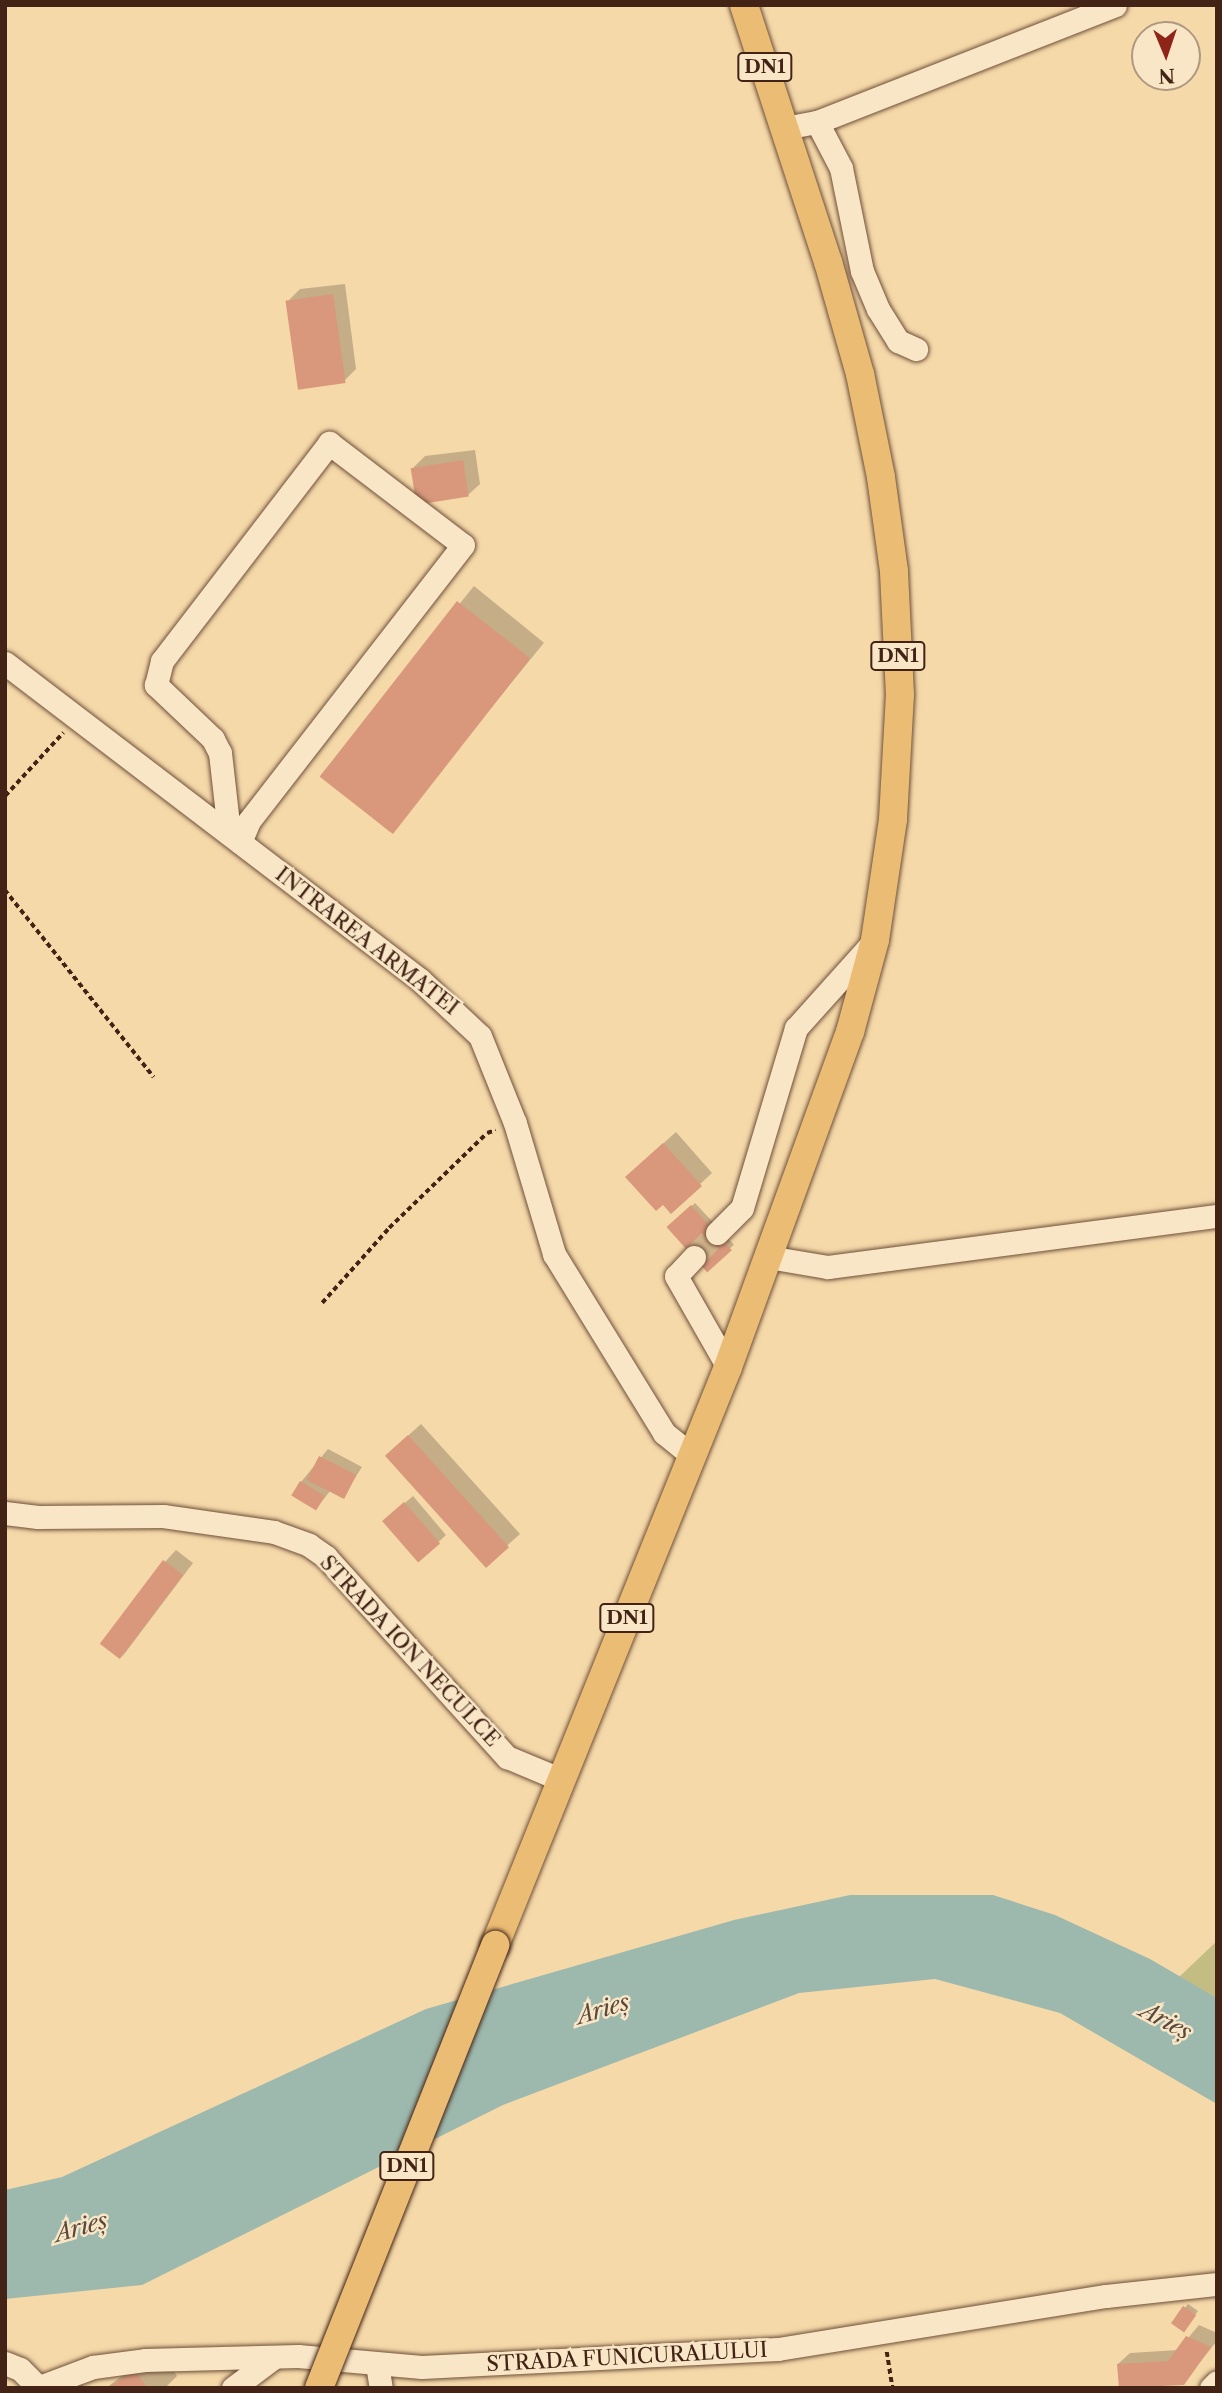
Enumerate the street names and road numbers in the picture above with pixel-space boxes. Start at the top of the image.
road number: DN1 [737,52,793,82]
road number: DN1 [870,640,926,671]
street label: INTRAREA ARMATEI [270,861,464,1021]
street label: STRADA ION NECULCE [314,1550,506,1752]
road number: DN1 [599,1602,655,1634]
road number: DN1 [379,2150,435,2182]
street label: STRADA FUNICURALULUI [485,2337,769,2377]

